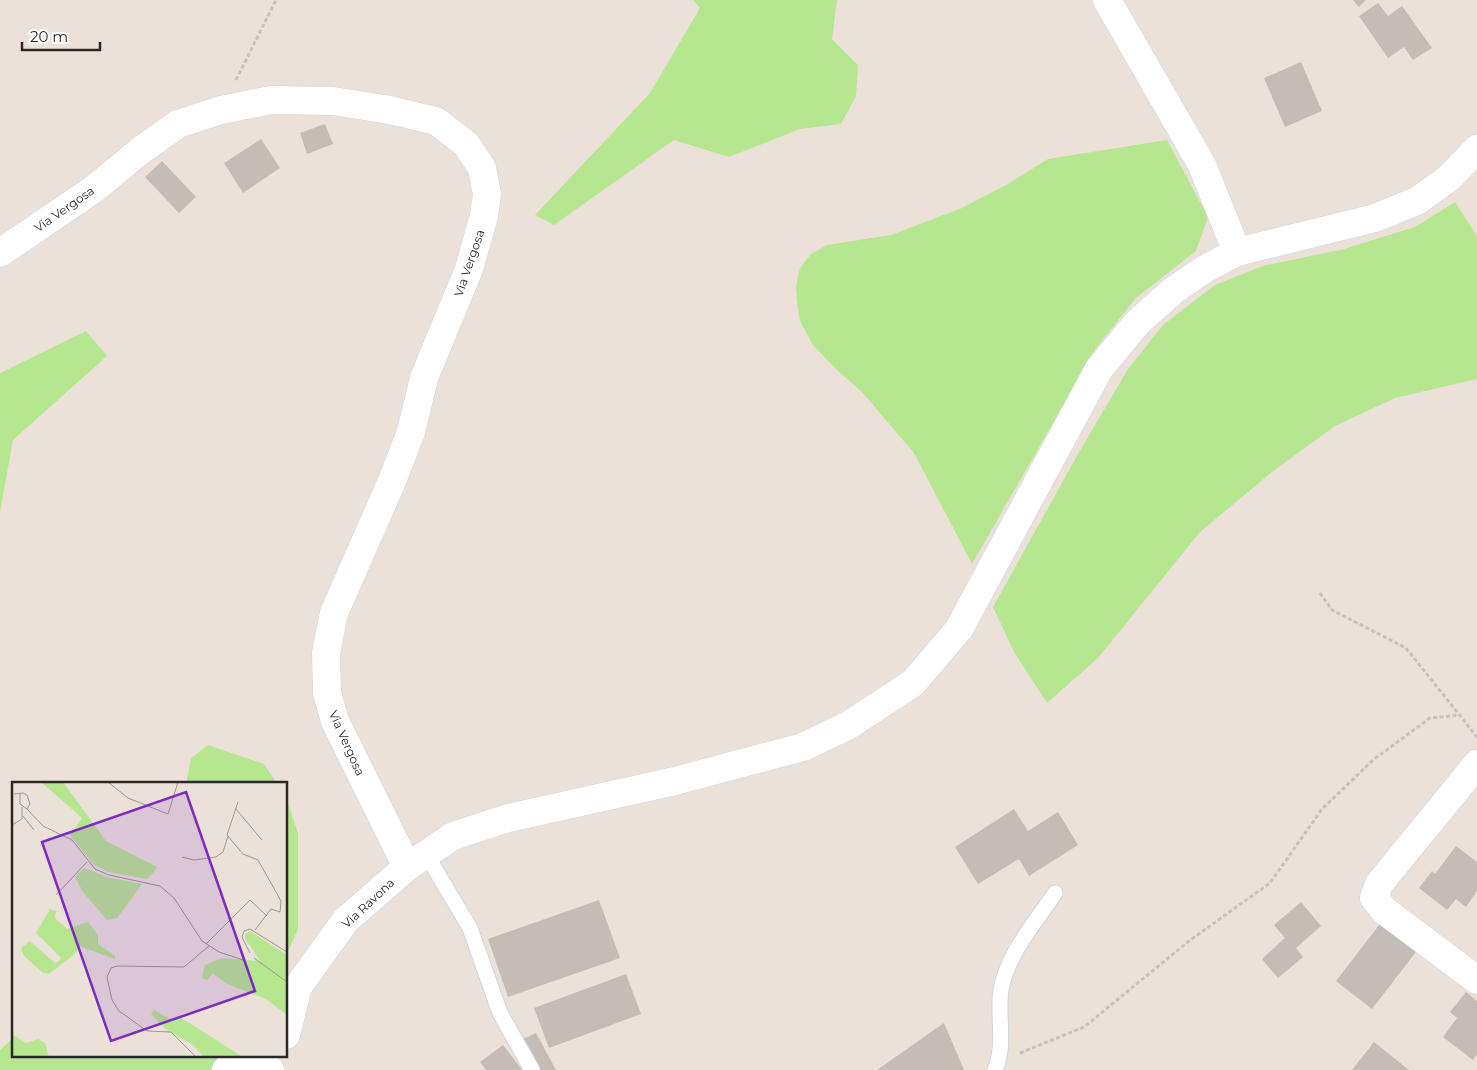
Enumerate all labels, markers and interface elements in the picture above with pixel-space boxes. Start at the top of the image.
scale bar [22,20,100,52]
text: 20 m [30,27,68,46]
street label: Via Vergosa [31,183,97,235]
street label: Via Vergosa [451,228,487,298]
street label: Via Vergosa [326,708,368,778]
inset map [12,782,288,1058]
street label: Via Ravona [339,875,397,931]

